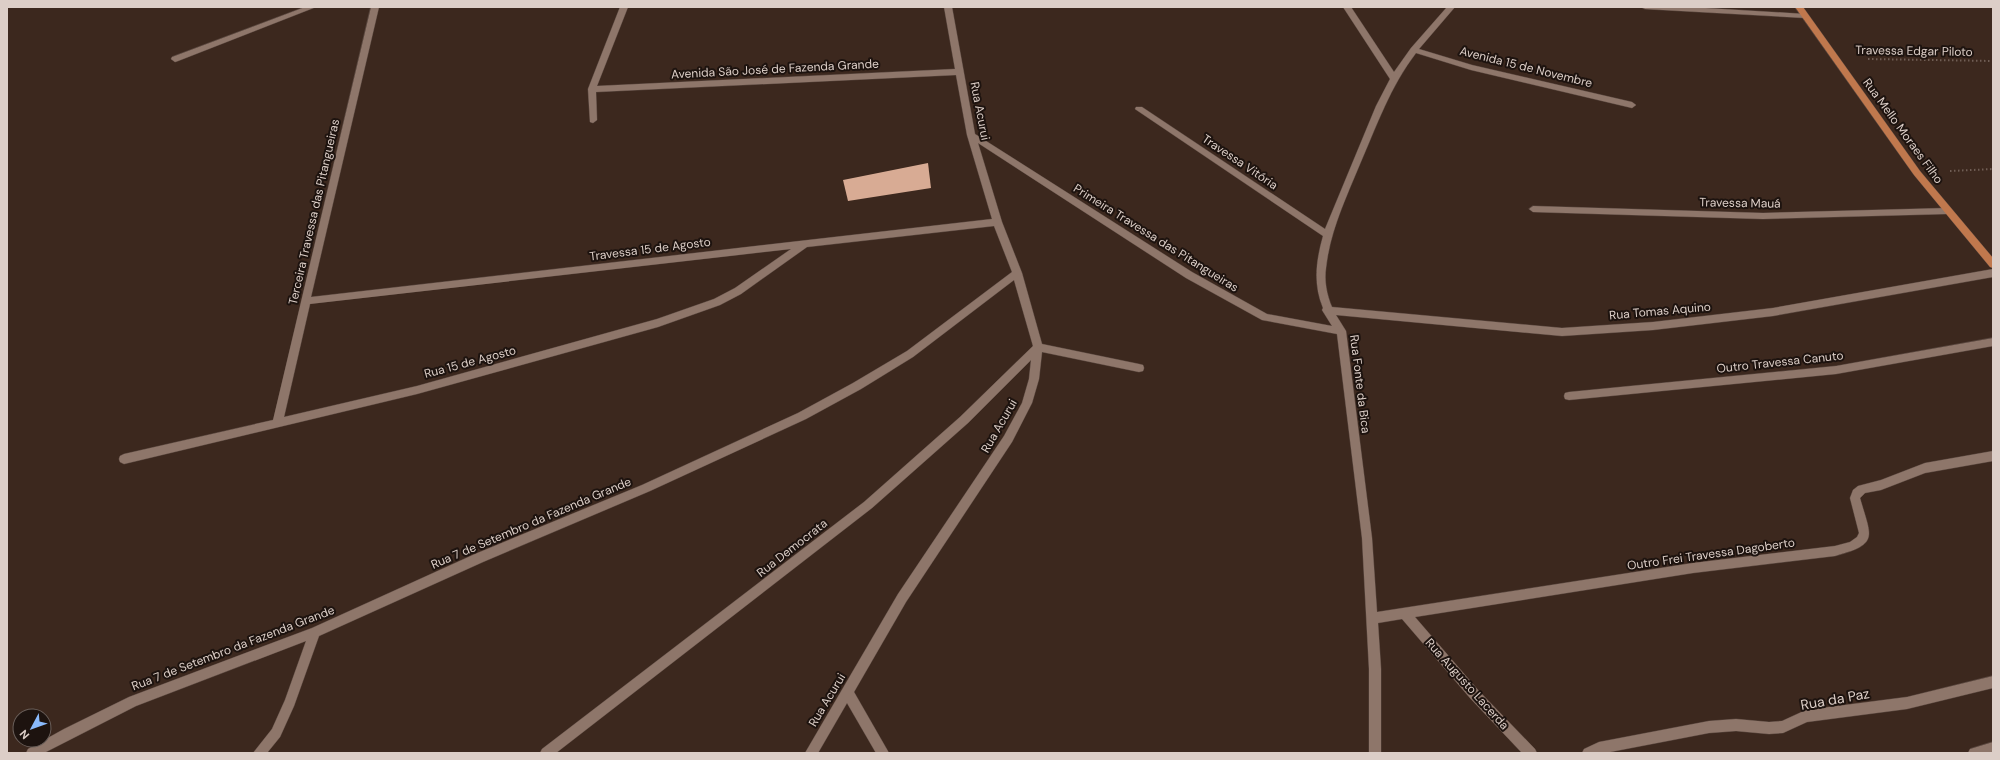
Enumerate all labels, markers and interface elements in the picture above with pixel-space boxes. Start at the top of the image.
street label: Travessa Edgar Piloto [1855,42,1973,60]
street label: Avenida 15 de Novembre [1458,43,1594,91]
street label: Avenida São José de Fazenda Grande [671,56,879,82]
street label: Rua Mello Moraes Filho [1859,75,1947,187]
street label: Rua Acurui [966,80,994,142]
street label: Terceira Travessa das Pitangueiras [285,117,343,307]
street label: Travessa Vitória [1199,131,1281,193]
street label: Primeira Travessa das Pitangueiras [1070,180,1242,296]
street label: Travessa Mauá [1699,194,1781,212]
street label: Travessa 15 de Agosto [588,234,712,264]
street label: Rua Tomas Aquino [1609,299,1711,323]
street label: Rua Fonte da Bica [1346,334,1374,434]
street label: Rua 15 de Agosto [422,342,518,382]
street label: Outro Travessa Canuto [1716,347,1844,377]
street label: Rua Acurui [977,396,1021,456]
street label: Rua 7 de Setembro da Fazenda Grande [428,473,634,573]
street label: Rua Democrata [753,515,831,581]
street label: Outro Frei Travessa Dagoberto [1626,534,1796,574]
street label: Rua 7 de Setembro da Fazenda Grande [129,602,337,694]
street label: Rua Augusto Lacerda [1422,635,1512,733]
street label: Rua Acurui [805,670,849,730]
street label: Rua da Paz [1799,684,1871,714]
north arrow [12,708,52,748]
text: N [17,727,32,742]

